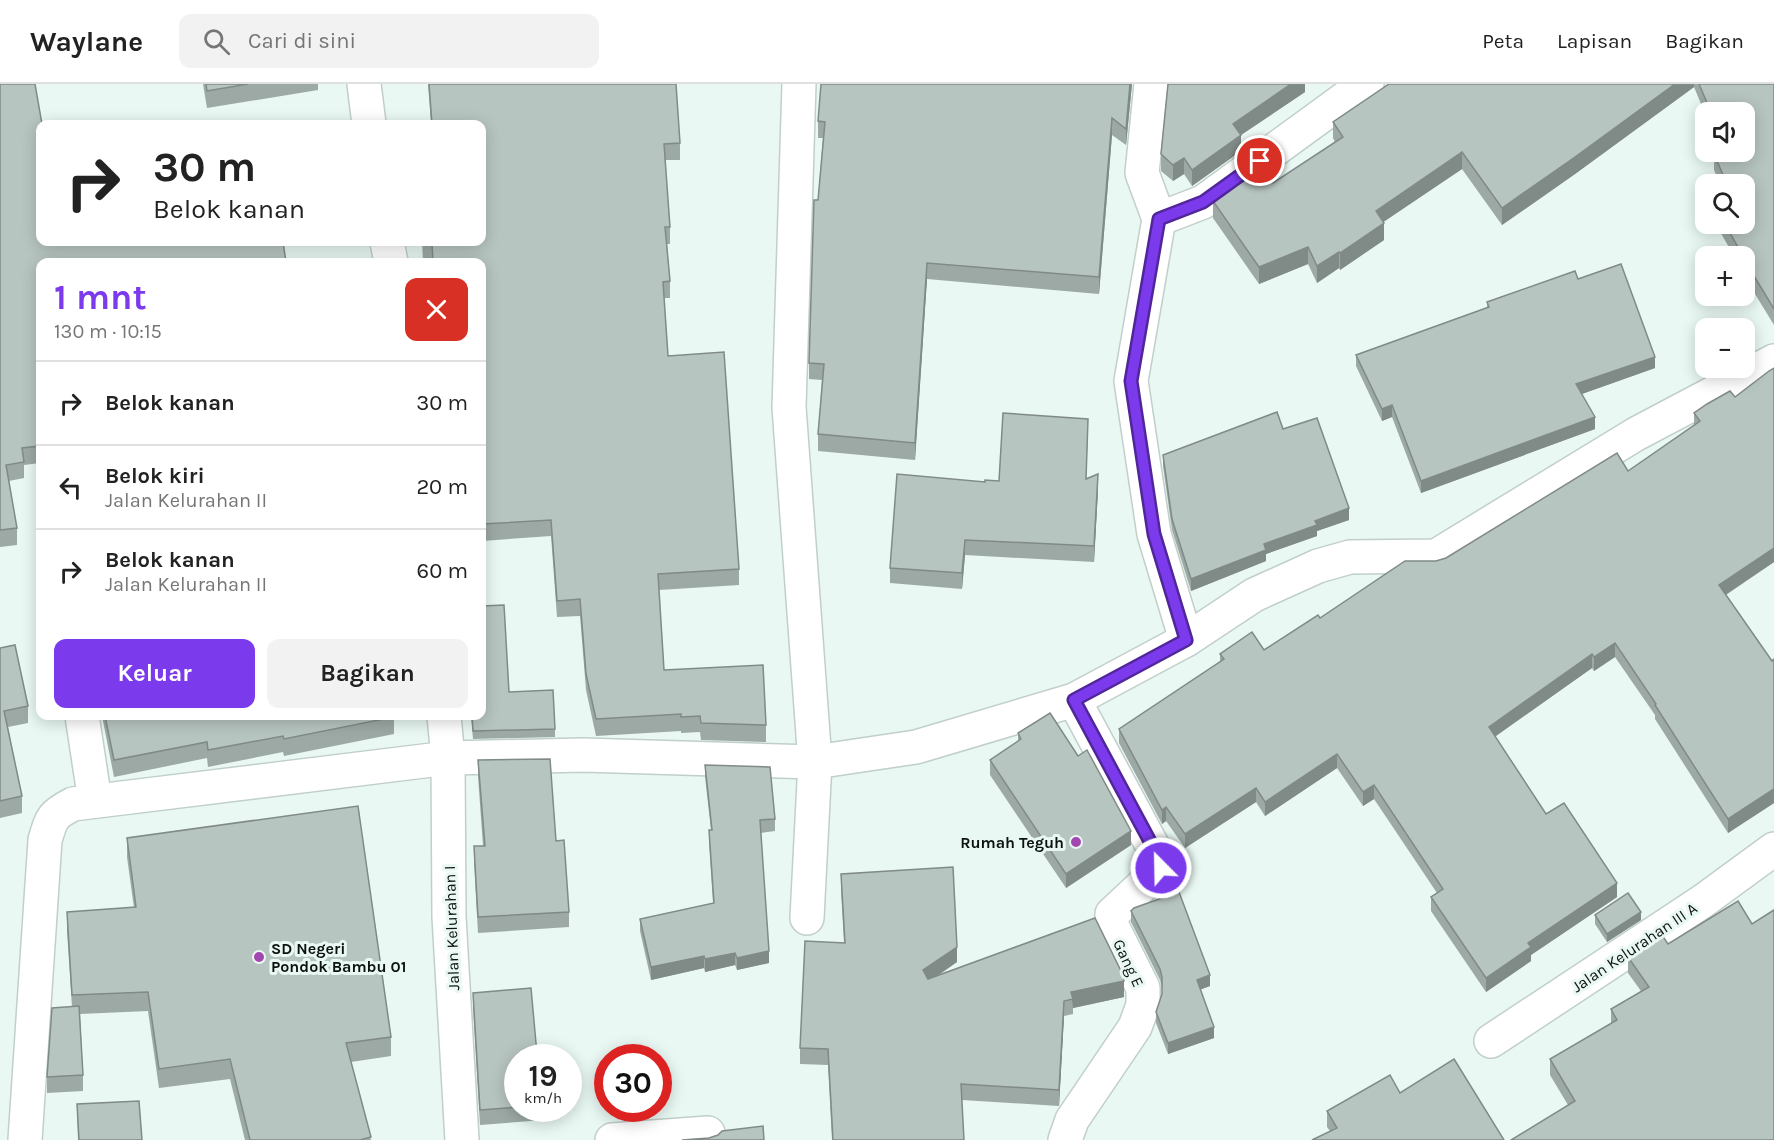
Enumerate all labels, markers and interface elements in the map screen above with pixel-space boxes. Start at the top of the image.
search box [179,14,599,68]
text: Waylane [30,25,143,58]
icon: search [200,25,233,58]
text: Cari di sini [248,28,356,54]
text: Peta [1482,29,1524,53]
text: Lapisan [1557,29,1632,53]
text: Bagikan [1665,29,1744,53]
map controls [1695,102,1755,378]
button: sound [1695,102,1755,162]
pin [1234,135,1285,186]
text: 30 m [153,142,256,192]
icon: right [54,144,132,222]
icon: arrive [1243,144,1276,177]
button: search [1695,174,1755,234]
text: Belok kanan [153,193,305,225]
button: + [1695,246,1755,306]
text: 1 mnt [54,276,147,318]
button: close [405,278,468,341]
button: − [1695,318,1755,378]
text: 130 m · 10:15 [54,320,162,343]
icon: right [54,387,87,420]
text: Belok kanan [105,390,235,416]
text: 30 m [416,390,468,416]
text: Belok kiri [105,463,205,489]
icon: left [54,471,87,504]
text: 20 m [416,474,468,500]
text: Jalan Kelurahan II [105,489,267,512]
text: Belok kanan [105,547,235,573]
icon: right [54,555,87,588]
text: 60 m [417,558,468,584]
text: Jalan Kelurahan II [105,573,267,596]
button: Keluar [54,639,255,708]
button: Bagikan [267,639,468,708]
place label: Rumah Teguh [960,833,1064,852]
marker: Rumah Teguh [1069,835,1083,849]
position arrow [1129,836,1193,900]
street label: Jalan Kelurahan I [440,865,463,991]
street label: Jalan Kelurahan III A [1568,898,1701,996]
street label: Gang E [1109,936,1148,990]
place label: SD Negeri Pondok Bambu 01 [271,939,406,976]
marker: SD Negeri Pondok Bambu 01 [252,950,266,964]
speed limit sign: 30 [594,1044,672,1122]
text: 19 [528,1058,557,1094]
text: km/h [524,1089,562,1107]

